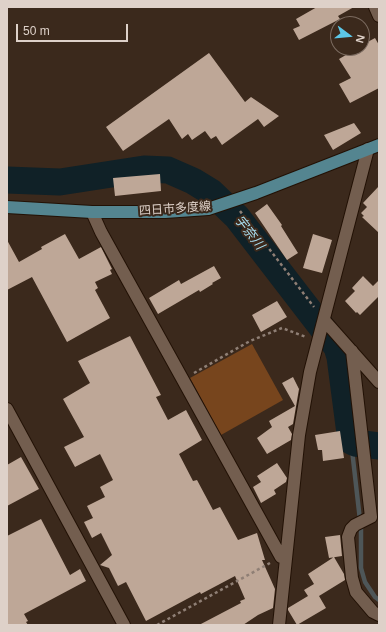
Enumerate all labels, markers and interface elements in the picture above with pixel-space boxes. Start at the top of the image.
scale bar [18,16,130,42]
north arrow [330,16,370,56]
text: 50 m [23,24,50,38]
text: N [354,34,367,45]
street label: 四日市多度線 [139,199,211,219]
water label: 宇奈川 [231,213,267,253]

